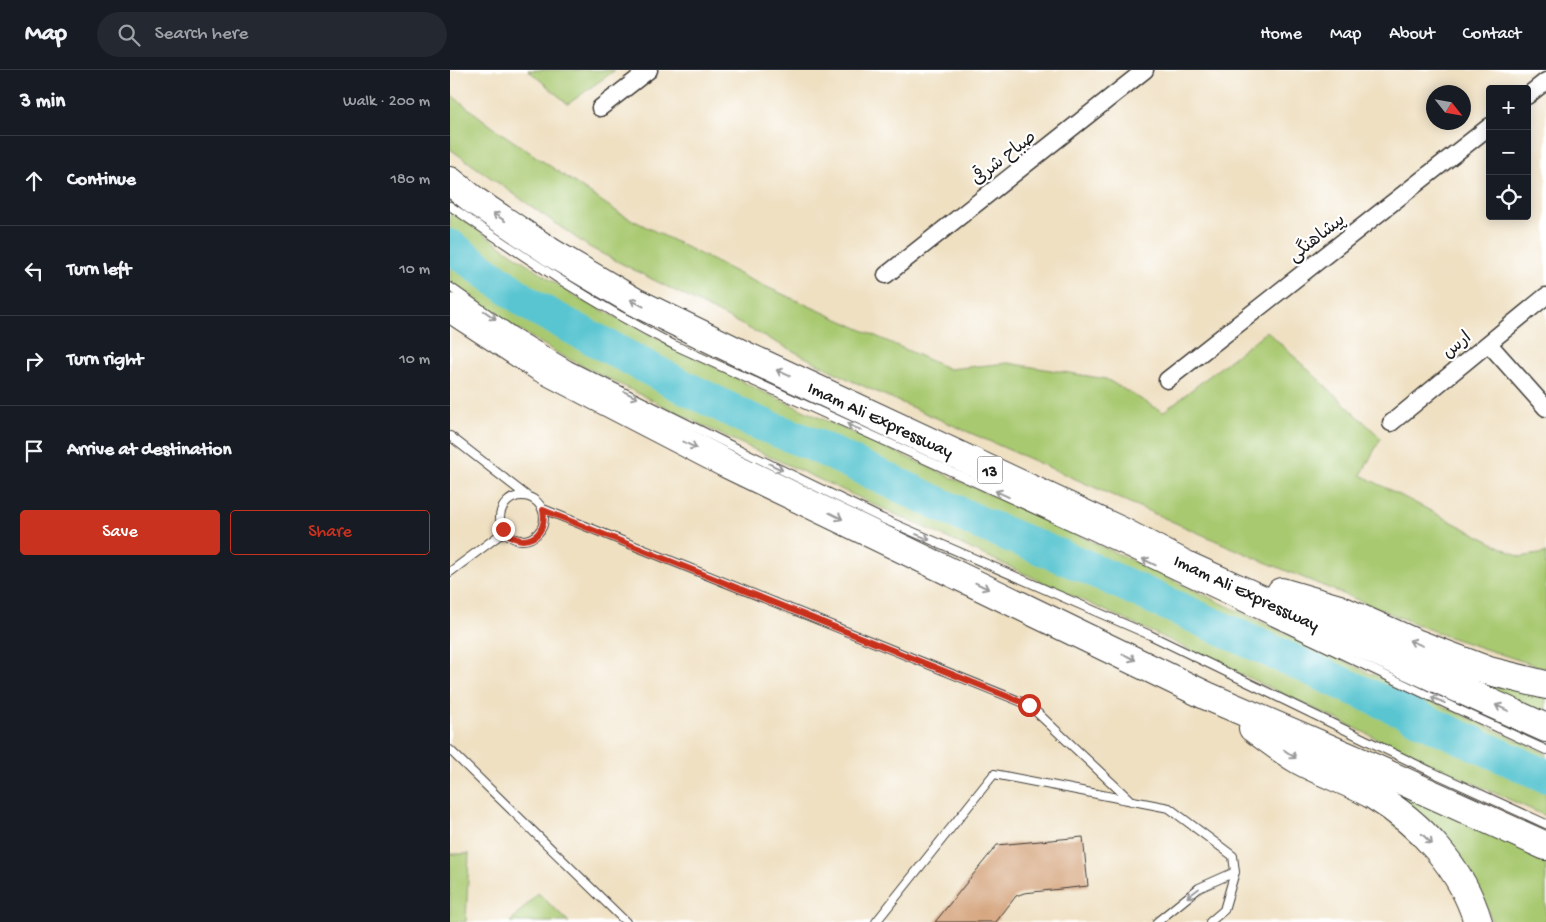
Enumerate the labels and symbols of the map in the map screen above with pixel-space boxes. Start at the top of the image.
north arrow [1426,85,1471,130]
street label: صباح شرقی [966,124,1041,191]
street label: پیشاهنگی [1284,209,1350,268]
one-way arrow [492,212,506,222]
one-way arrow [630,298,645,307]
one-way arrow [483,310,497,320]
street label: ارس [1439,328,1476,364]
one-way arrow [776,368,791,378]
street label: Imam Ali Expressway [804,378,956,464]
one-way arrow [623,391,638,400]
one-way arrow [847,421,862,431]
one-way arrow [682,441,697,450]
road number: 13 [978,456,1002,484]
one-way arrow [768,463,783,472]
one-way arrow [995,489,1010,499]
one-way arrow [828,512,843,521]
route end [492,518,515,541]
one-way arrow [915,532,930,542]
street label: Imam Ali Expressway [1170,551,1322,637]
one-way arrow [1142,557,1157,567]
one-way arrow [974,582,989,592]
one-way arrow [1409,638,1424,647]
one-way arrow [1121,652,1136,662]
route start [1018,694,1041,717]
one-way arrow [1431,695,1446,705]
one-way arrow [1495,702,1510,712]
one-way arrow [1283,749,1297,759]
one-way arrow [1421,833,1434,845]
one-way arrow [1187,887,1200,898]

